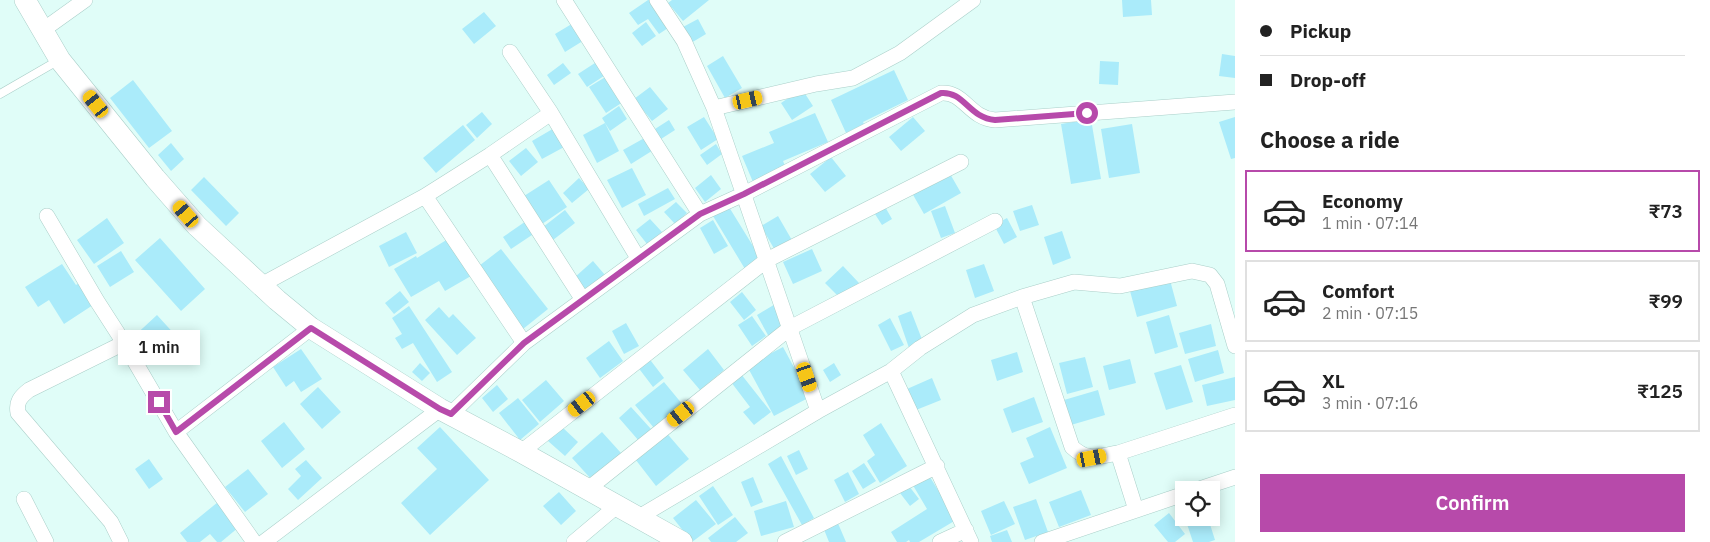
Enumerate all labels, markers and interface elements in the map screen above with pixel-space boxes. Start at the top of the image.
text: Pickup [1290,19,1351,43]
text: Drop-off [1290,68,1366,92]
car [80,88,111,120]
car [731,89,764,111]
route start [1076,102,1098,124]
text: Choose a ride [1260,125,1400,154]
icon: car [1262,189,1307,234]
text: Economy [1322,189,1403,213]
car [170,198,201,230]
text: ₹73 [1648,199,1683,223]
text: 1 min · 07:14 [1322,213,1418,233]
icon: car [1262,279,1307,324]
text: Comfort [1322,279,1395,303]
text: ₹99 [1648,289,1683,313]
text: 2 min · 07:15 [1322,303,1418,323]
callout: 1 min [118,330,200,364]
text: 1 min [138,337,180,357]
car [795,360,818,394]
icon: car [1262,369,1307,414]
text: XL [1322,369,1345,393]
text: ₹125 [1637,379,1683,403]
car [565,389,598,419]
route end [148,391,170,413]
text: 3 min · 07:16 [1322,393,1418,413]
car [664,399,697,429]
car [1075,448,1108,468]
button: Confirm [1260,474,1685,532]
map controls [1175,481,1220,526]
button: locate [1175,481,1220,526]

